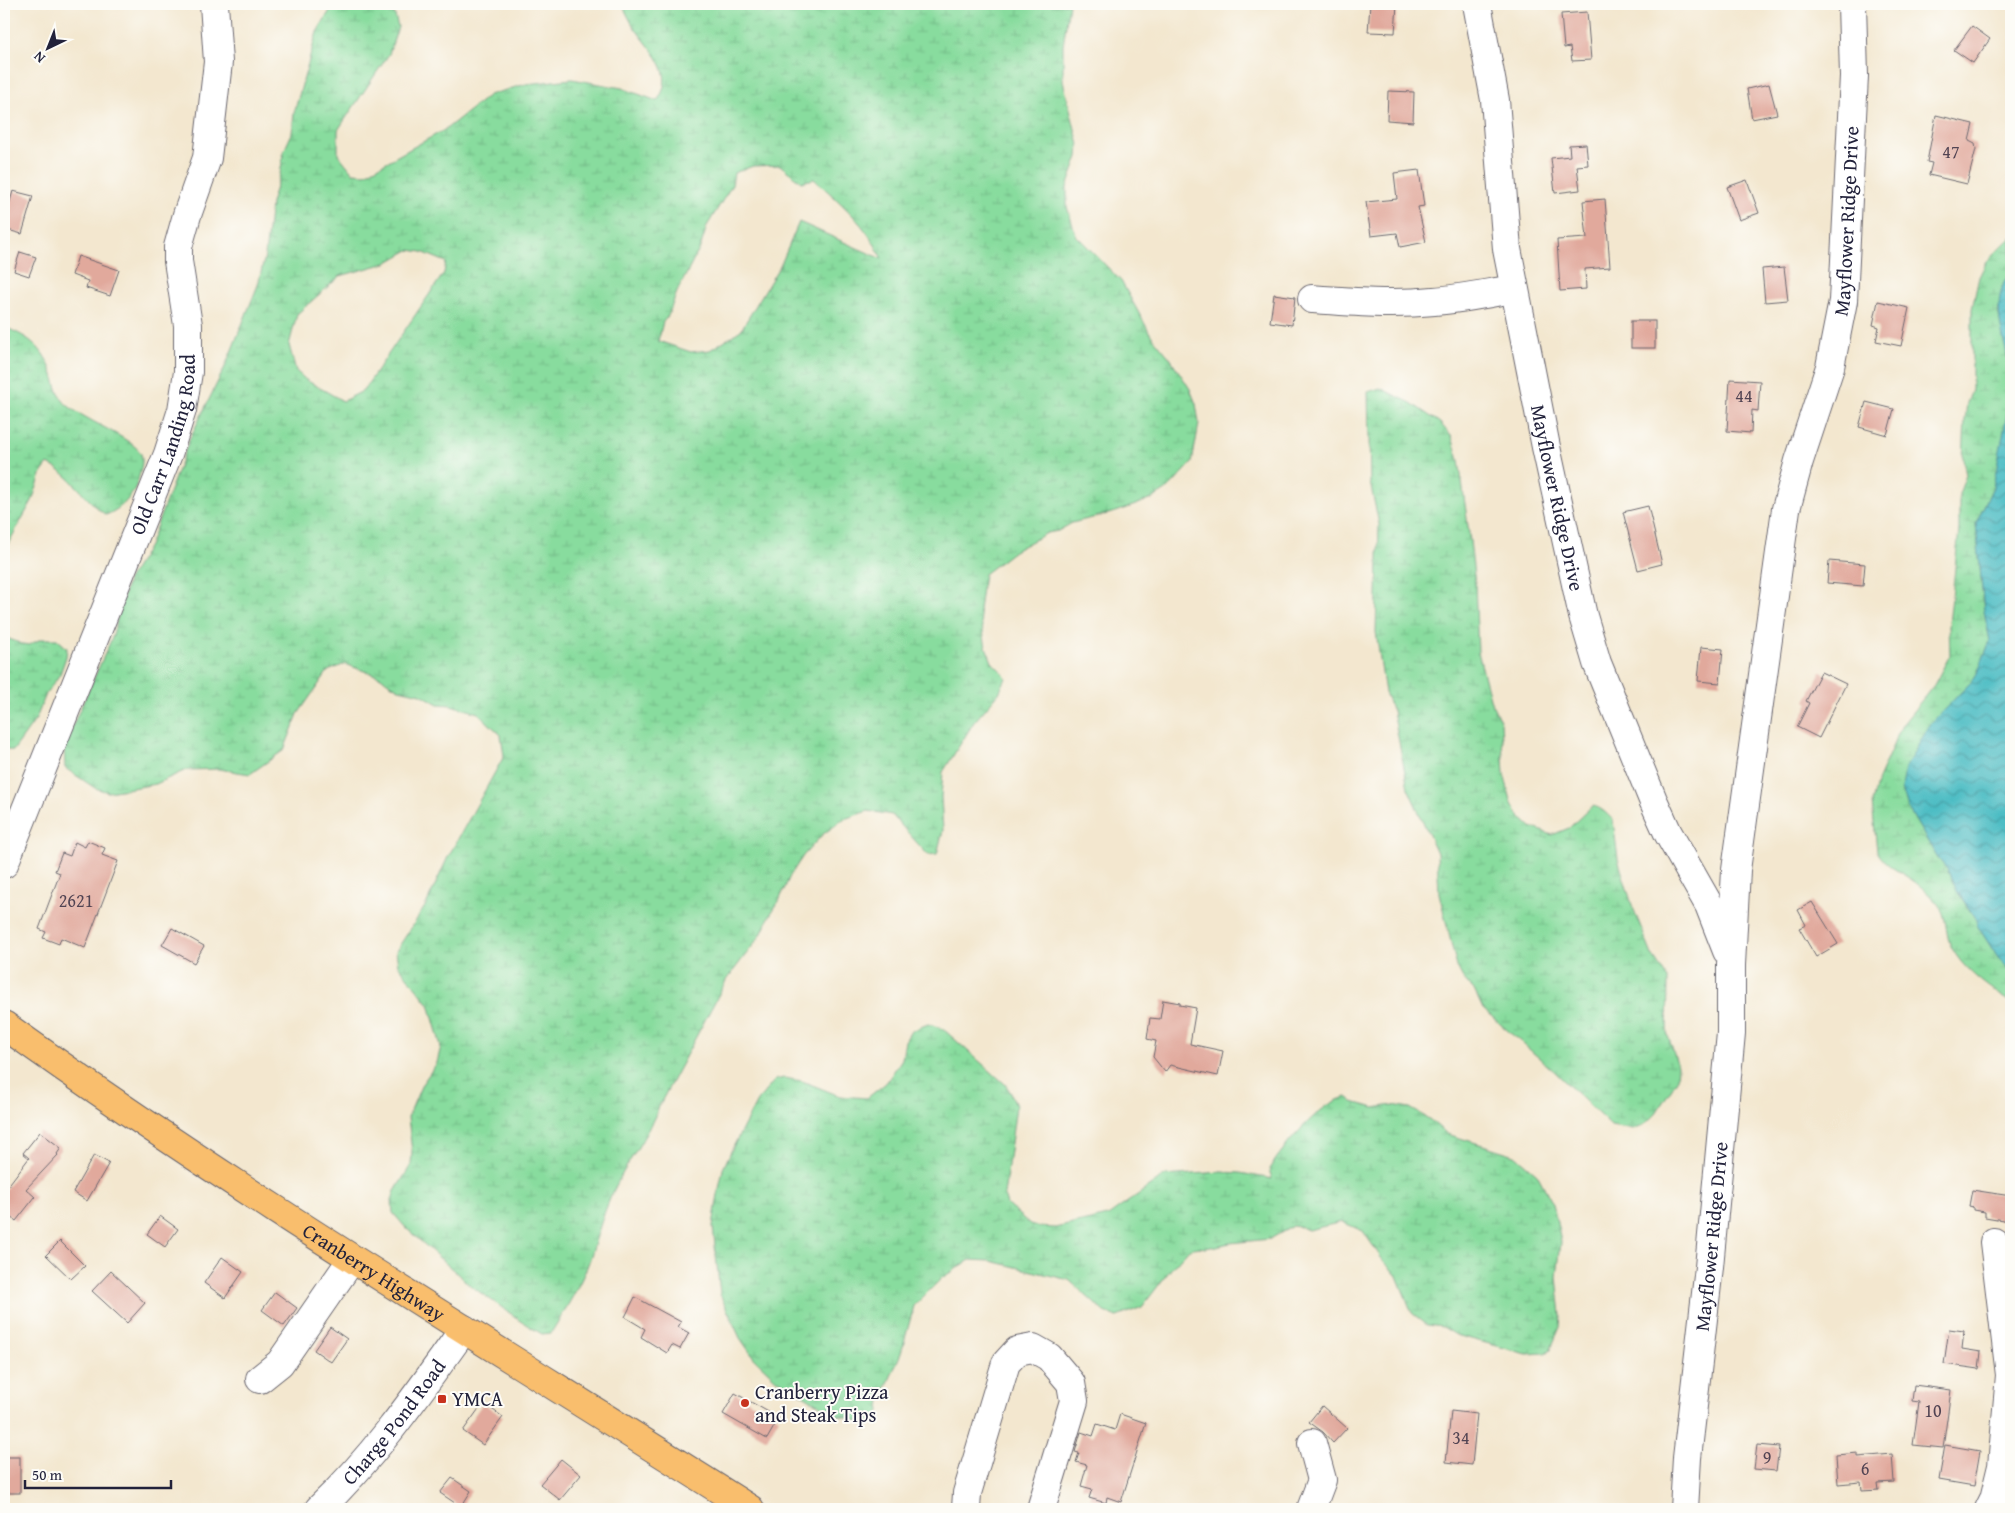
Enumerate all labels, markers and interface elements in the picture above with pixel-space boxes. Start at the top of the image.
north arrow [22,22,72,72]
text: N [28,47,49,68]
street label: Mayflower Ridge Drive [1825,125,1866,318]
house number: 47 [1942,138,1960,165]
street label: Old Carr Landing Road [122,354,202,539]
house number: 44 [1735,382,1753,409]
street label: Mayflower Ridge Drive [1524,402,1592,594]
house number: 2621 [59,887,93,914]
street label: Mayflower Ridge Drive [1687,1140,1735,1333]
street label: Cranberry Highway [297,1216,451,1328]
street label: Charge Pond Road [335,1353,452,1491]
place label: Cranberry Pizza and Steak Tips [755,1377,889,1429]
place label: YMCA [452,1384,503,1413]
marker: YMCA [436,1393,448,1405]
marker: Cranberry Pizza and Steak Tips [739,1397,751,1409]
house number: 10 [1924,1397,1942,1424]
house number: 34 [1452,1424,1470,1451]
house number: 9 [1763,1444,1771,1471]
house number: 6 [1861,1455,1869,1482]
scale bar [25,1458,171,1490]
text: 50 m [32,1464,63,1485]

